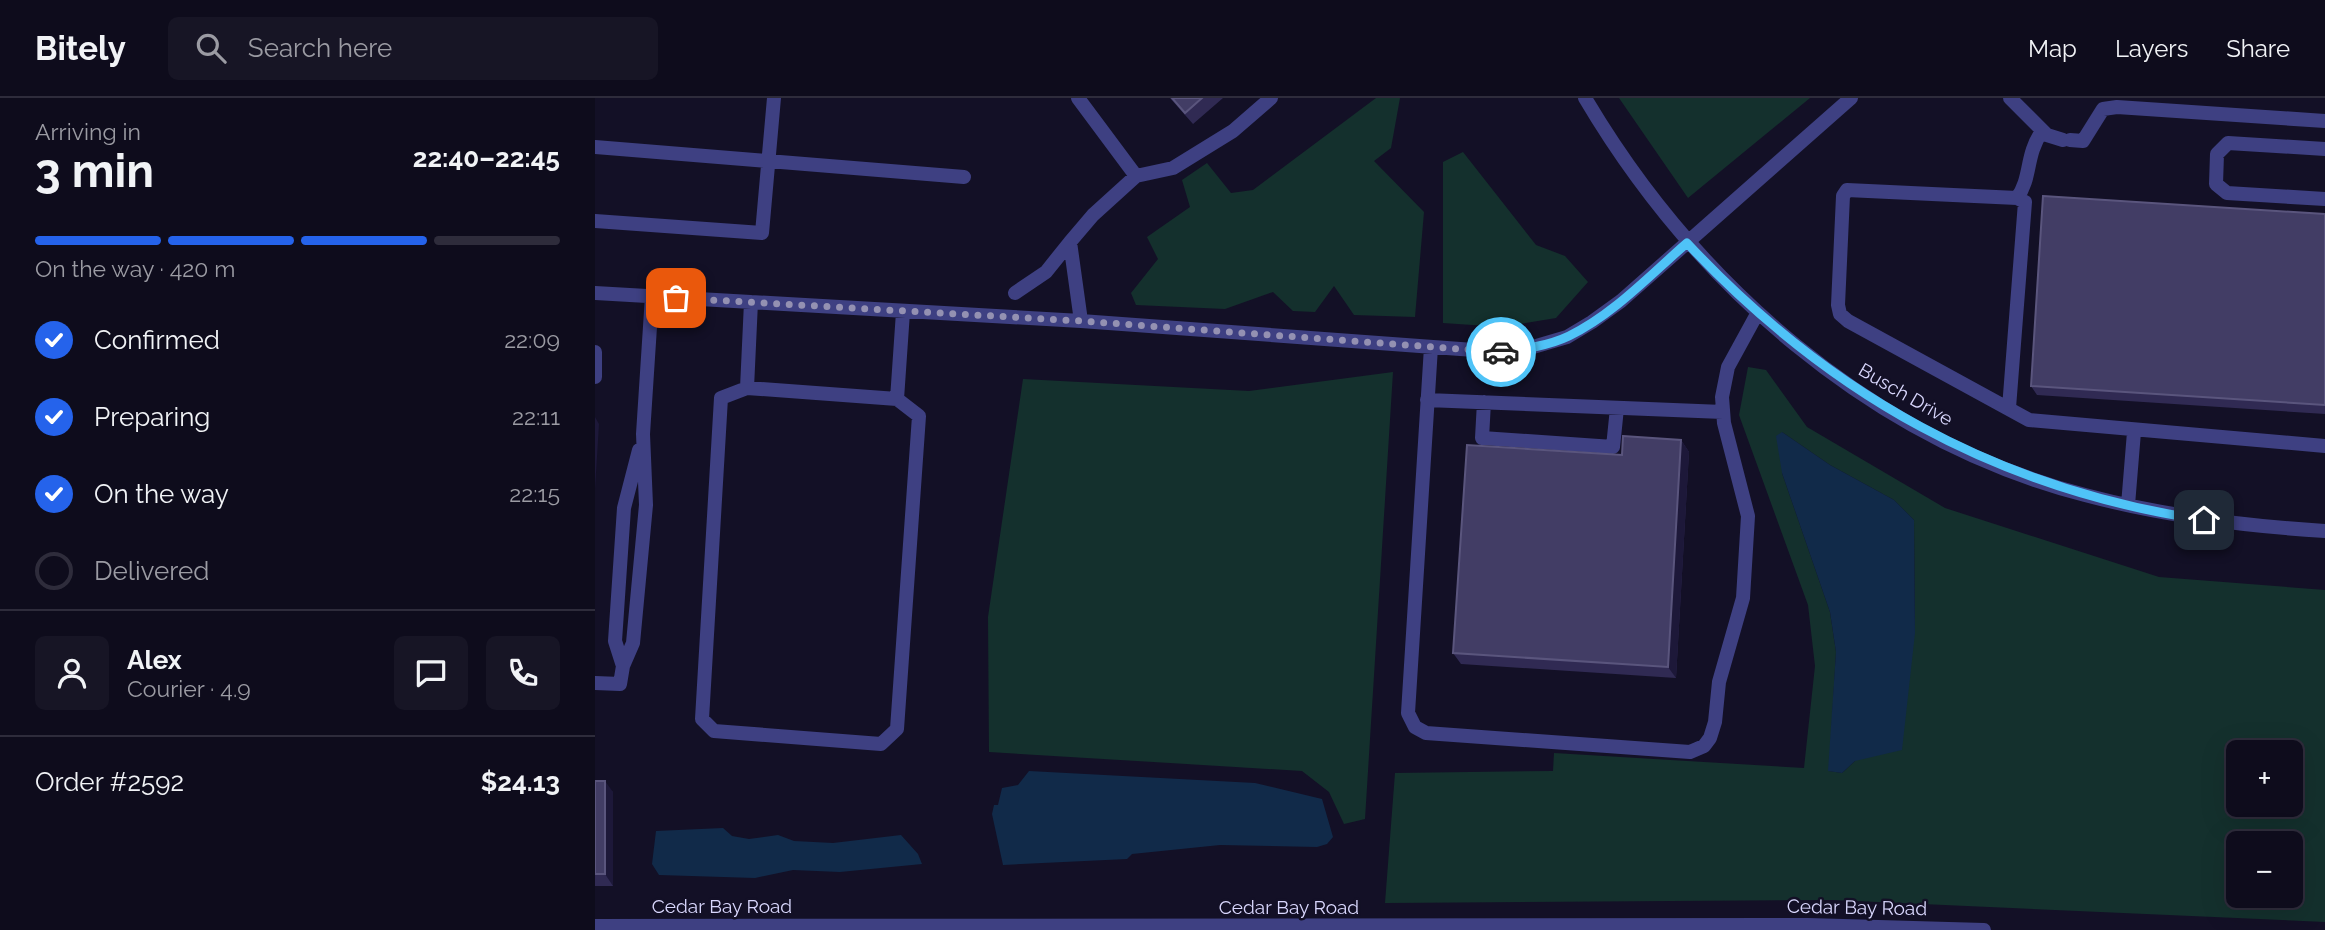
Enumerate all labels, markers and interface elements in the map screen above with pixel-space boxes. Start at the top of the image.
search box [168,17,658,80]
text: Bitely [35,29,126,68]
icon: search [192,29,230,67]
text: Search here [248,33,392,63]
text: Map [2028,34,2077,63]
text: Layers [2115,34,2188,63]
text: Share [2226,34,2290,63]
text: Arriving in [35,118,141,145]
text: 22:40–22:45 [413,143,560,173]
text: 3 min [35,144,154,198]
text: On the way · 420 m [35,255,235,282]
pin [646,268,706,328]
icon: bag [657,279,695,317]
courier [1466,317,1536,387]
icon: check [35,321,73,359]
text: Confirmed [94,325,220,355]
text: 22:09 [504,326,560,353]
icon: car [1482,333,1520,371]
street label: Busch Drive [1855,358,1957,430]
icon: check [35,398,73,436]
text: Preparing [94,402,210,432]
text: 22:11 [512,403,560,430]
icon: check [35,475,73,513]
text: On the way [94,479,229,509]
text: 22:15 [509,480,560,507]
pin [2174,490,2234,550]
icon: home [2185,501,2223,539]
text: Delivered [94,556,209,586]
button: person [35,636,109,710]
button: chat [394,636,468,710]
button: phone [486,636,560,710]
text: Alex [127,645,182,675]
text: Courier · 4.9 [127,675,251,702]
map controls [2226,740,2303,908]
button: + [2226,740,2303,817]
text: Order #2592 [35,767,184,797]
text: $24.13 [481,767,560,797]
button: − [2226,831,2303,908]
street label: Cedar Bay Road [652,895,792,917]
street label: Cedar Bay Road [1787,895,1927,919]
street label: Cedar Bay Road [1219,896,1359,918]

